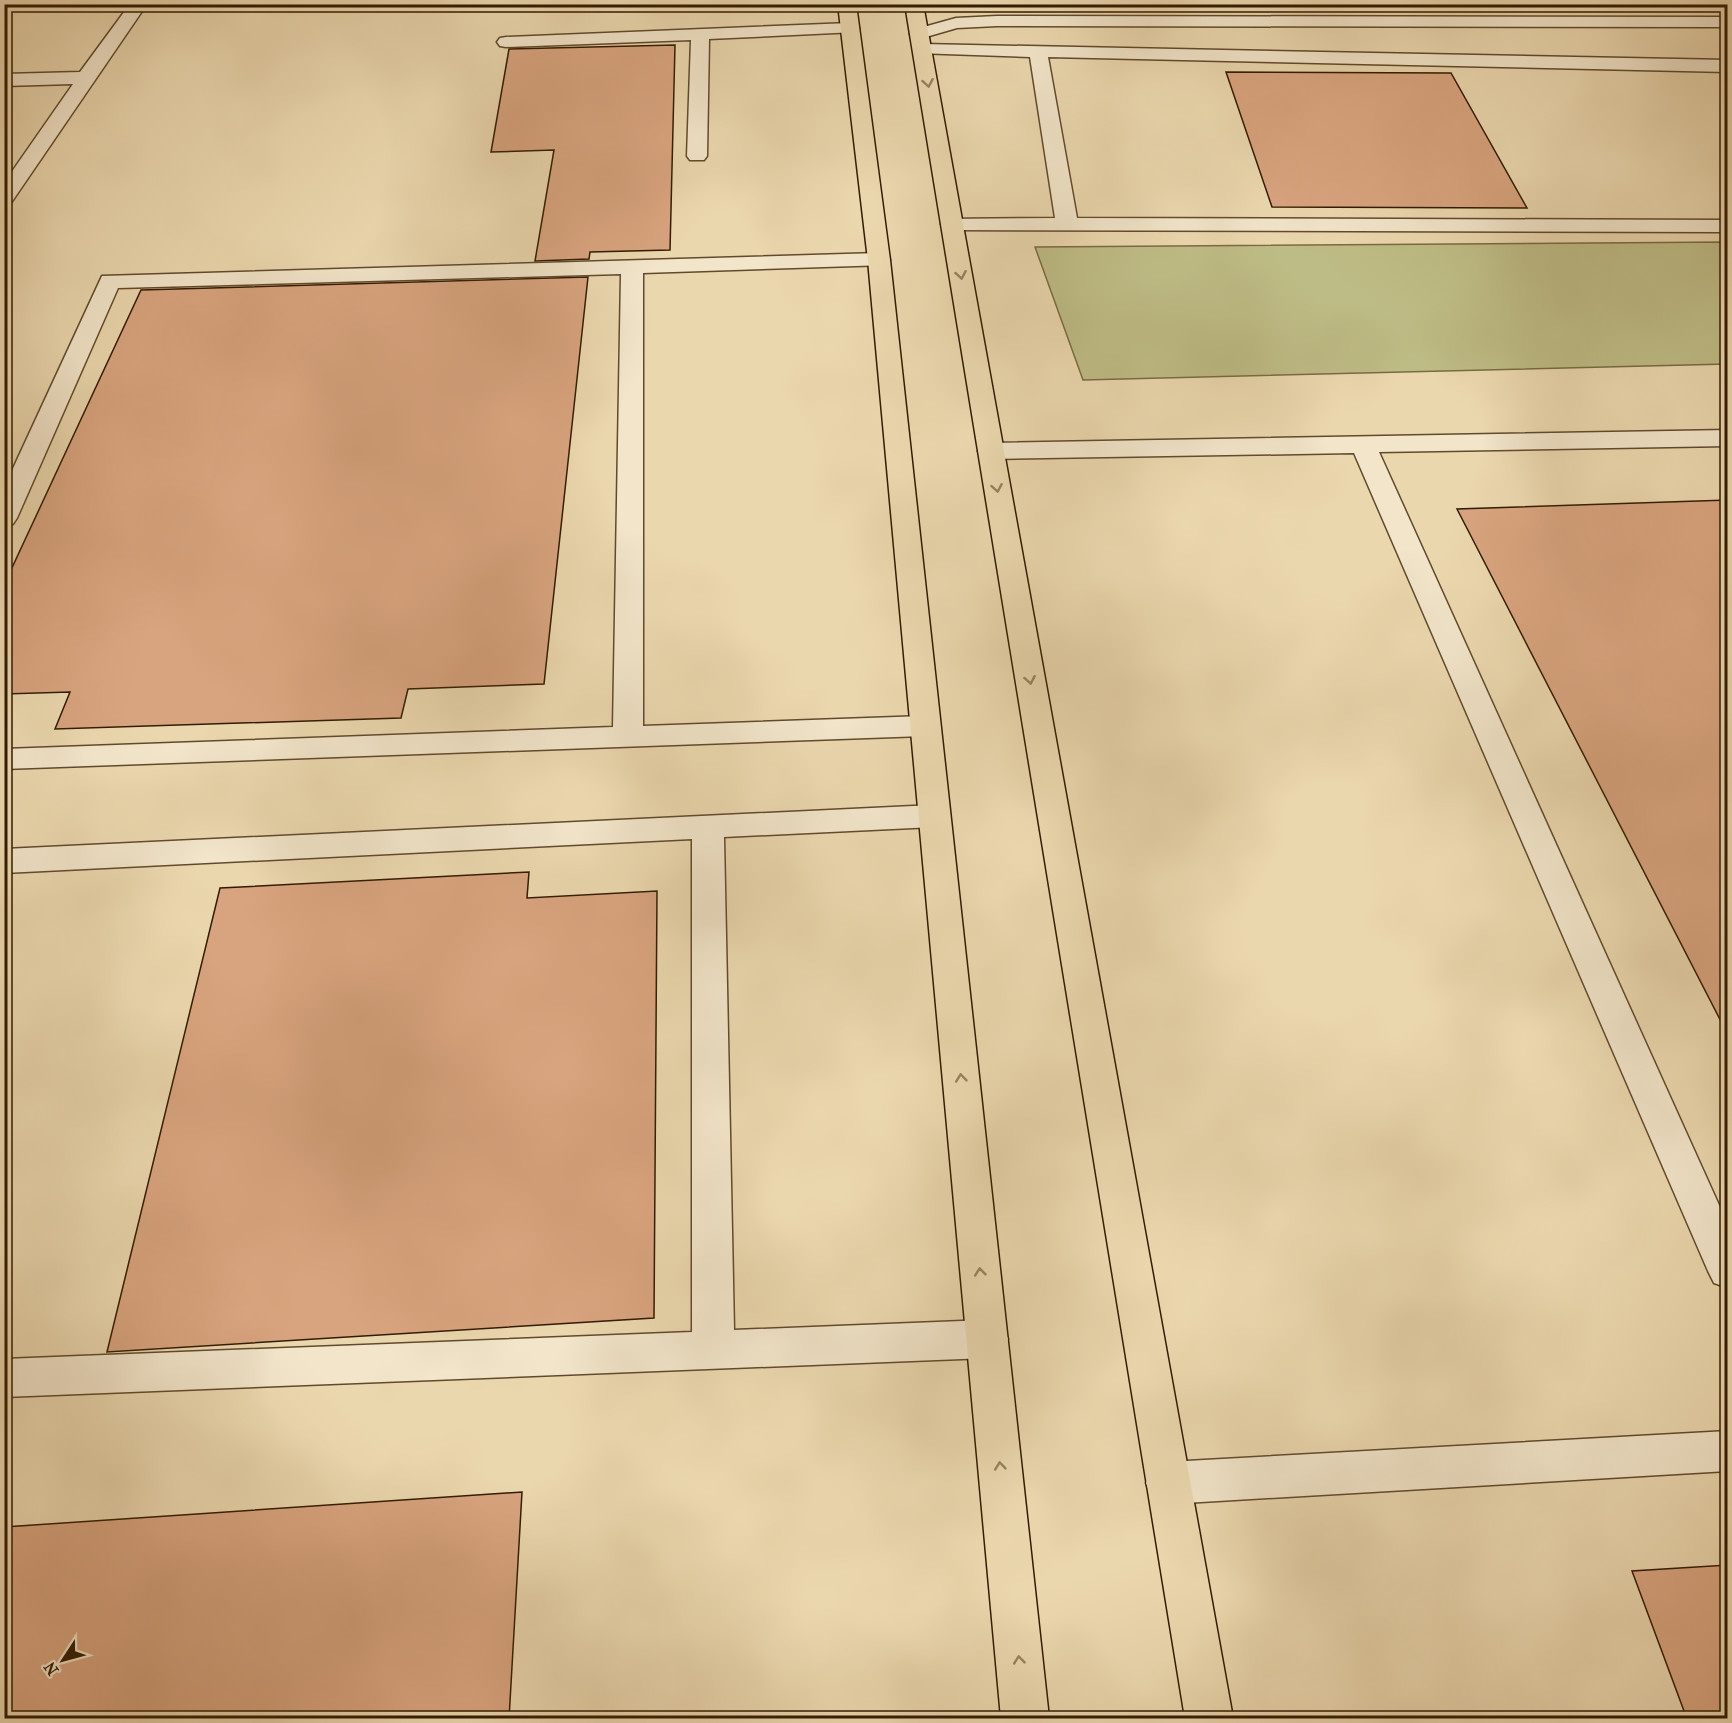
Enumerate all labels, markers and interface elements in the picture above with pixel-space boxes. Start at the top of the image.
one-way arrow [921,78,933,88]
one-way arrow [954,270,967,280]
one-way arrow [991,483,1003,493]
one-way arrow [1023,675,1036,685]
one-way arrow [955,1074,968,1083]
one-way arrow [974,1268,987,1277]
one-way arrow [994,1462,1007,1471]
north arrow [33,1630,93,1690]
one-way arrow [1014,1656,1026,1665]
text: N [40,1657,63,1679]

